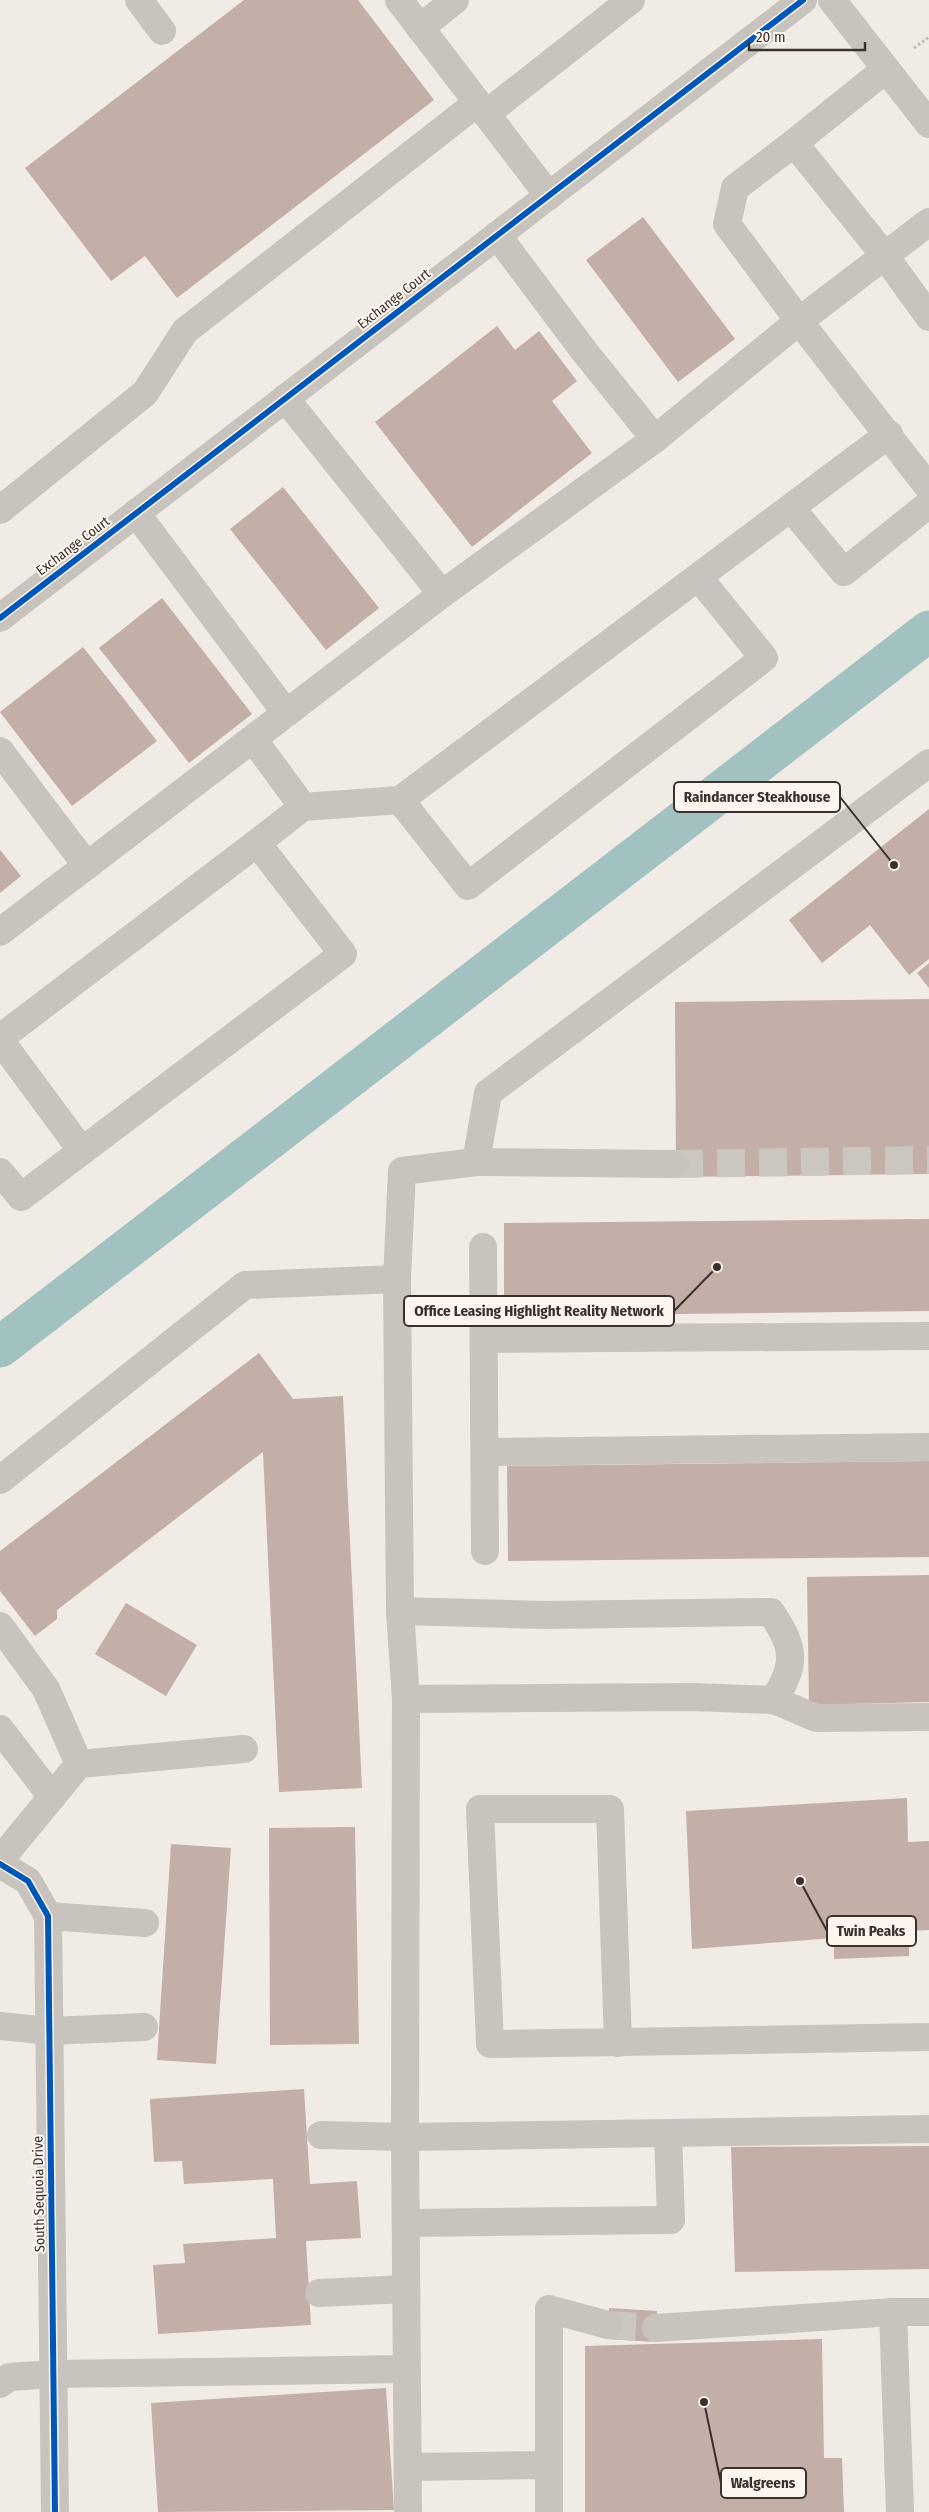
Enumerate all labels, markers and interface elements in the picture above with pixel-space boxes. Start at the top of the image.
scale bar [749,20,865,52]
text: 20 m [756,28,786,46]
street label: Exchange Court [354,265,434,333]
street label: Exchange Court [33,513,113,579]
callout: Raindancer Steakhouse [674,782,840,812]
text: Raindancer Steakhouse [684,788,831,806]
callout: Office Leasing Highlight Reality Network [404,1296,674,1326]
text: Office Leasing Highlight Reality Network [414,1302,664,1320]
callout: Twin Peaks [827,1916,916,1946]
text: Twin Peaks [837,1922,906,1940]
street label: South Sequoia Drive [29,2136,49,2252]
callout: Walgreens [721,2468,806,2498]
text: Walgreens [731,2474,796,2492]

